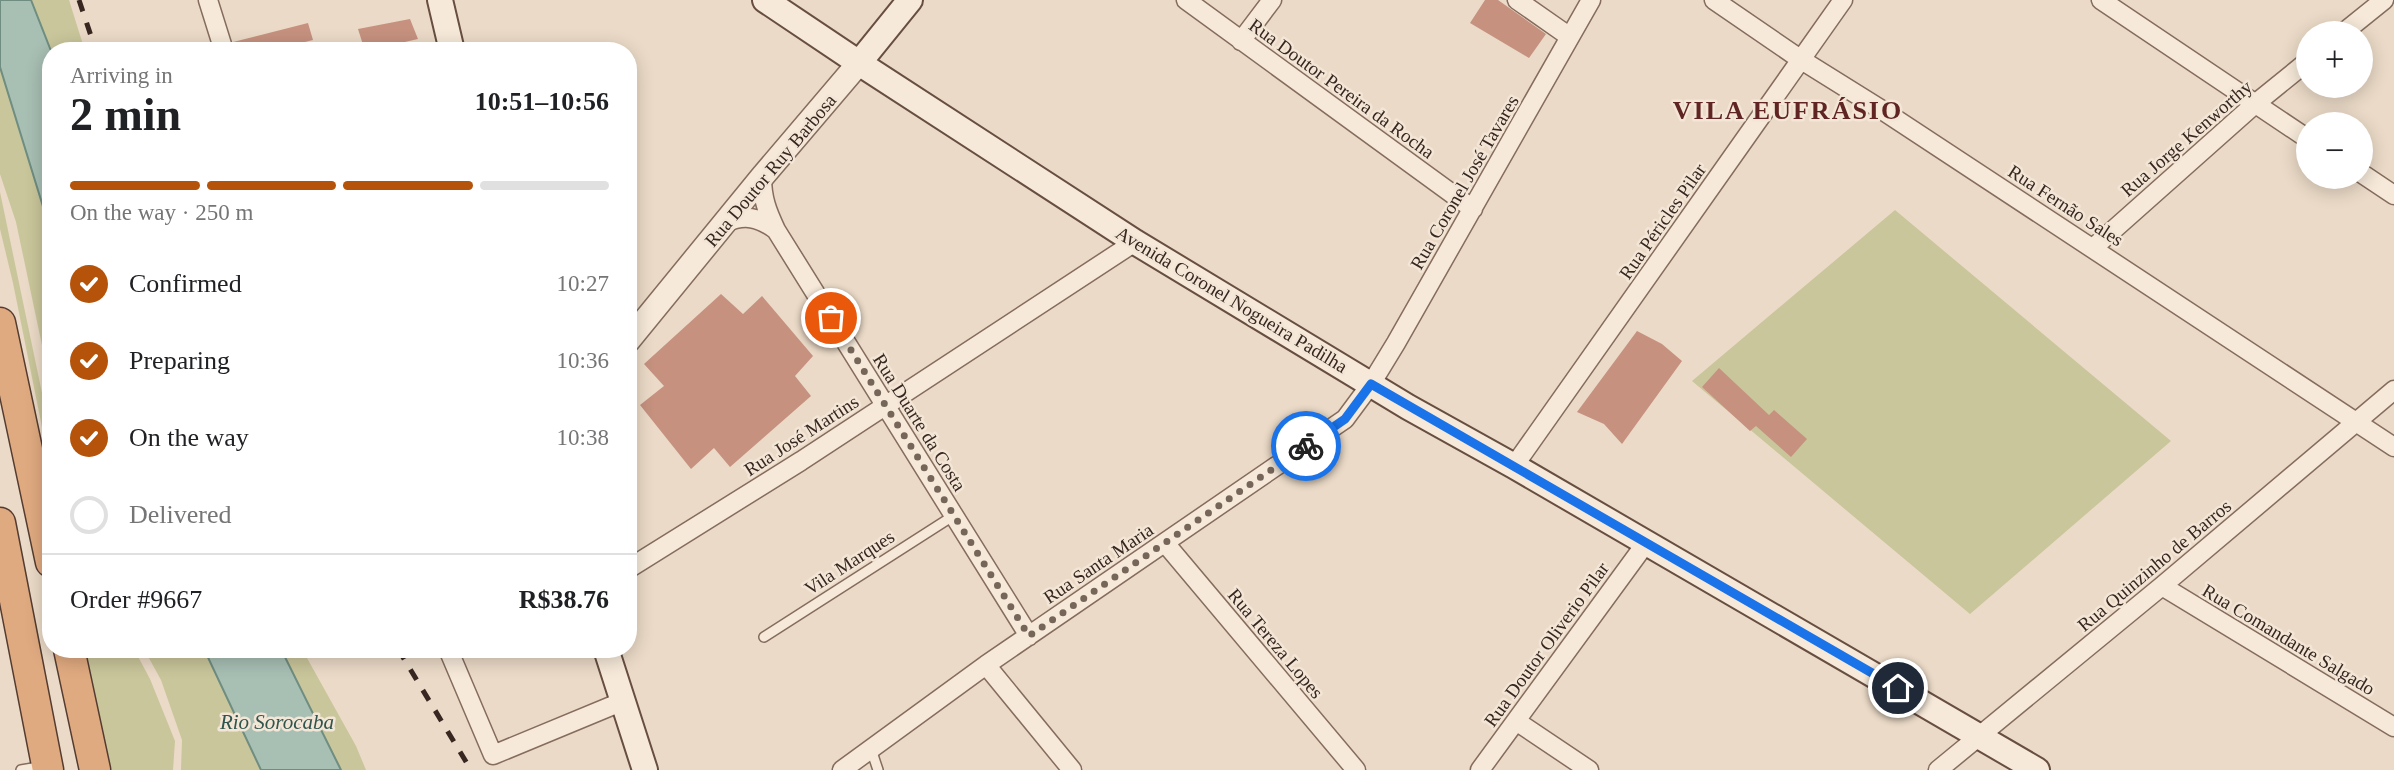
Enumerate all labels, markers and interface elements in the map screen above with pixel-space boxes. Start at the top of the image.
street label: Rua Doutor Pereira da Rocha [1245,14,1439,163]
map controls [2296,21,2373,189]
button: + [2296,21,2373,98]
text: Arriving in [70,63,173,88]
street label: Rua Jorge Kenworthy [2117,76,2256,201]
text: 10:51–10:56 [475,87,609,116]
text: 2 min [70,89,181,140]
street label: Rua Doutor Ruy Barbosa [700,89,841,251]
street label: Rua Coronel José Tavares [1406,92,1523,273]
district label: VILA EUFRÁSIO [1673,96,1903,125]
button: − [2296,112,2373,189]
street label: Rua Péricles Pilar [1615,159,1710,283]
street label: Rua Fernão Sales [2004,160,2127,250]
text: On the way · 250 m [70,200,253,225]
street label: Avenida Coronel Nogueira Padilha [1112,222,1352,377]
icon: check [70,265,108,303]
text: Confirmed [129,269,242,298]
text: 10:27 [557,271,609,296]
pin [801,288,861,348]
icon: bag [812,299,850,337]
icon: check [70,342,108,380]
text: Preparing [129,346,230,375]
text: 10:36 [557,348,609,373]
street label: Rua Duarte da Costa [869,350,971,495]
street label: Rua José Martins [740,391,862,480]
courier [1271,411,1341,481]
icon: check [70,419,108,457]
text: On the way [129,423,249,452]
text: 10:38 [557,425,609,450]
icon: bike [1287,427,1325,465]
street label: Rua Quinzinho de Barros [2073,495,2235,636]
text: Delivered [129,500,232,529]
street label: Rua Santa Maria [1039,519,1158,608]
street label: Vila Marques [800,526,898,599]
street label: Rua Doutor Oliverio Pilar [1480,558,1613,731]
street label: Rua Comandante Salgado [2199,580,2379,699]
street label: Rua Tereza Lopes [1224,584,1328,702]
text: Order #9667 [70,585,202,614]
text: R$38.76 [519,585,609,614]
pin [1868,658,1928,718]
icon: home [1879,669,1917,707]
water label: Rio Sorocaba [219,710,334,734]

